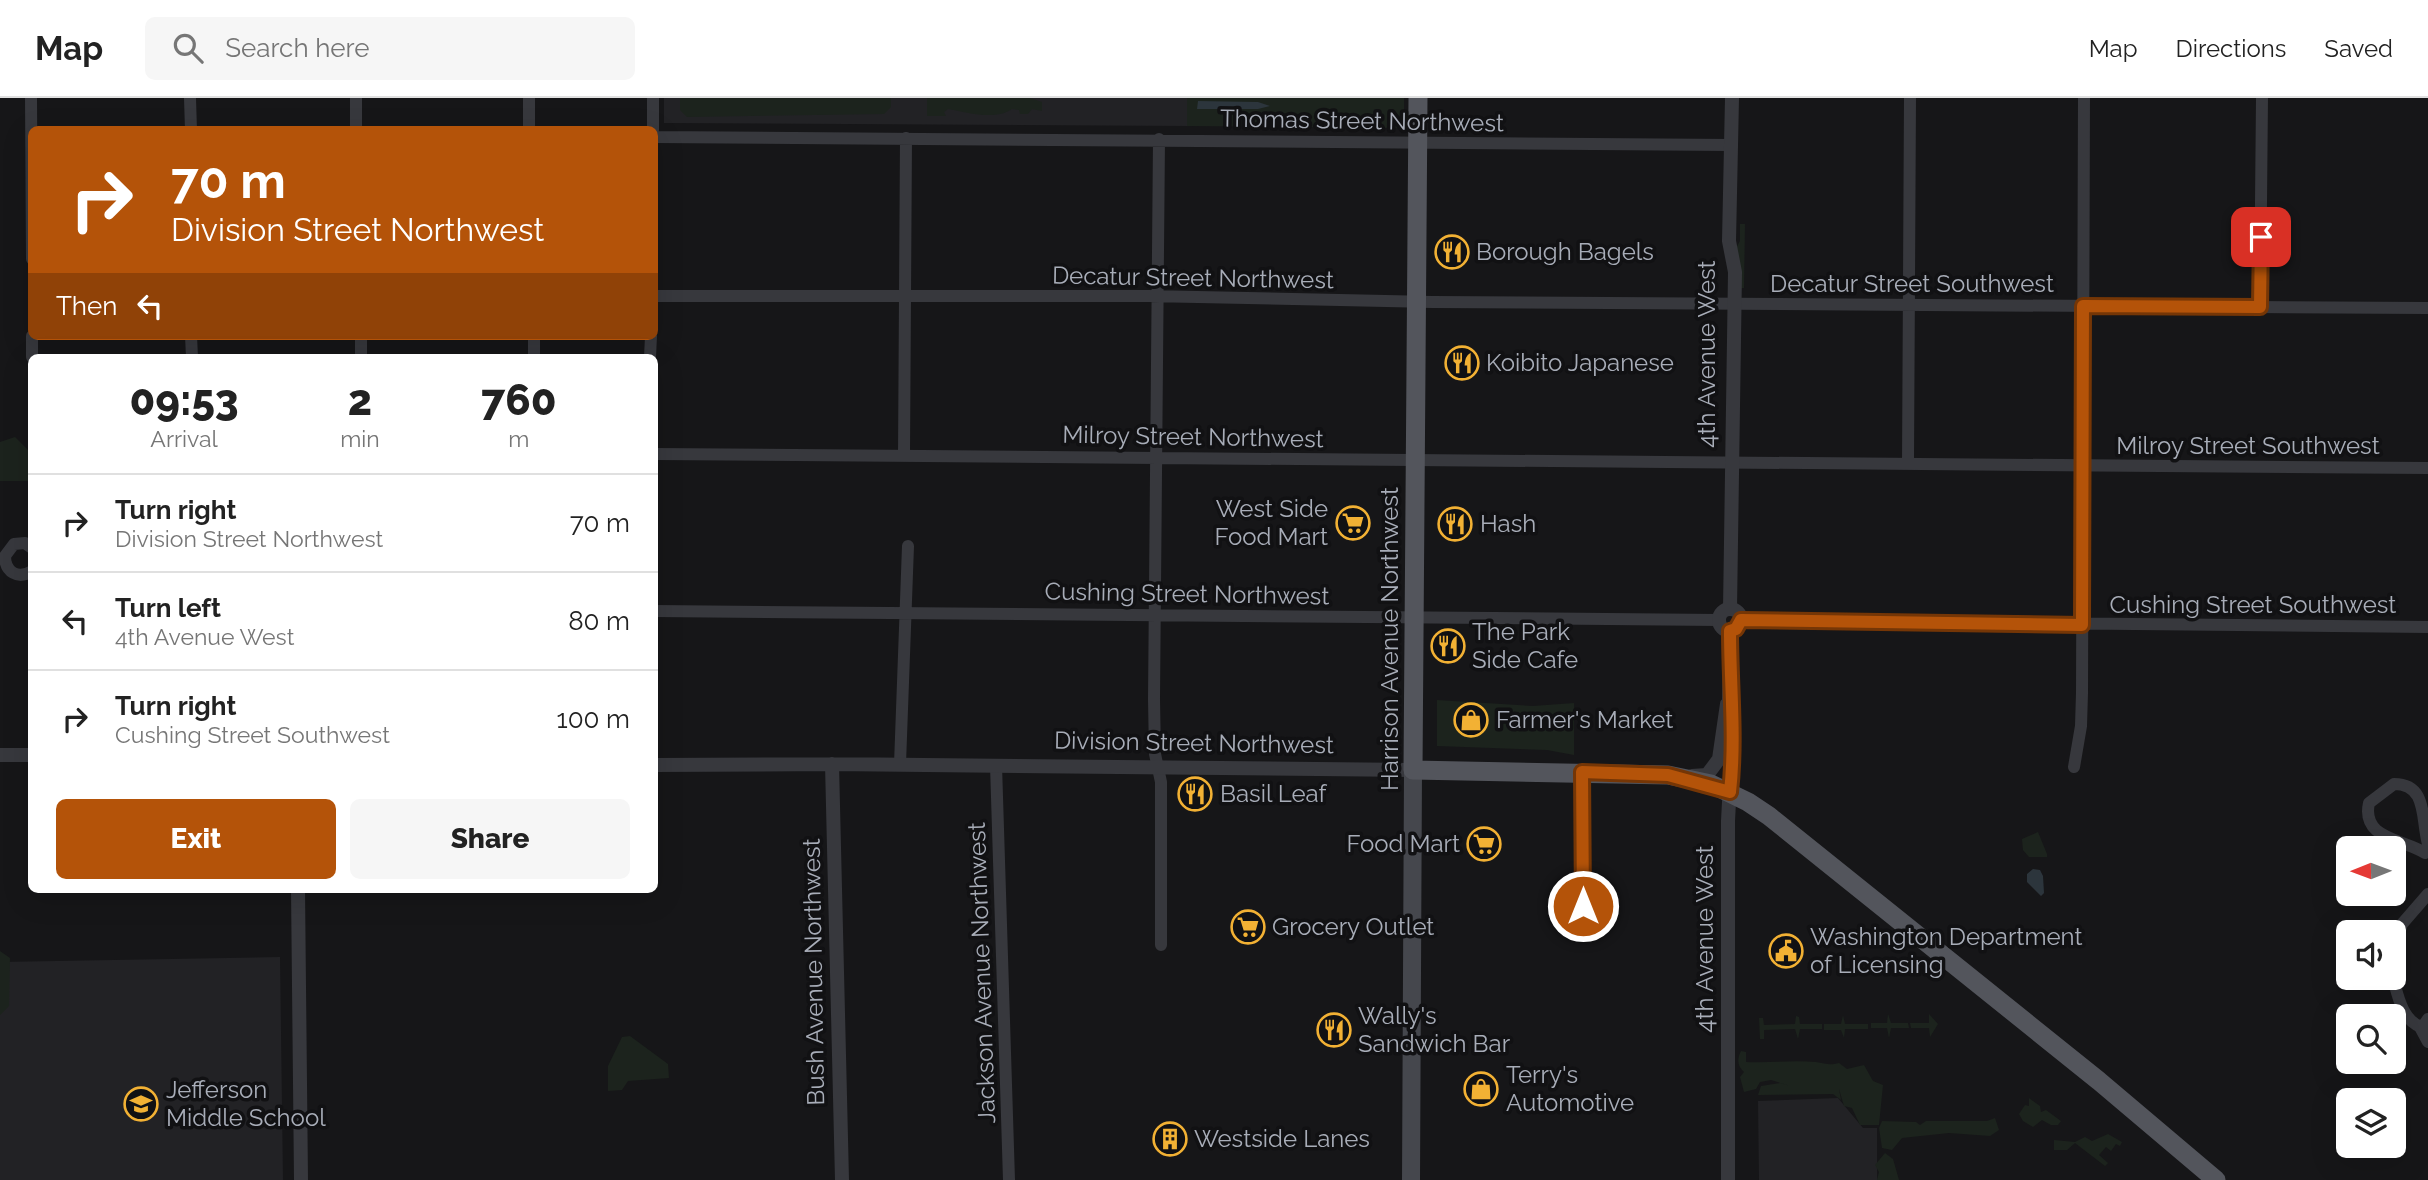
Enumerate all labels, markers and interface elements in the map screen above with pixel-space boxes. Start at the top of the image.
search box [145,17,635,80]
text: Map [35,29,103,68]
icon: search [169,29,207,67]
text: Search here [225,33,370,63]
text: Map [2089,34,2138,63]
text: Directions [2176,34,2286,63]
text: Saved [2324,34,2393,63]
street label: Thomas Street Northwest [1220,104,1504,137]
text: 70 m [171,152,286,209]
icon: right [56,154,147,245]
pin [2231,207,2291,267]
text: Division Street Northwest [171,211,544,248]
icon: arrive [2242,218,2280,256]
restaurant icon: Borough Bagels [1433,233,1471,271]
place label: Borough Bagels [1476,237,1654,266]
street label: 4th Avenue West [1692,260,1721,448]
street label: Decatur Street Northwest [1052,261,1334,294]
street label: Decatur Street Southwest [1770,269,2054,298]
icon: left [131,287,169,325]
text: Then [56,291,117,321]
restaurant icon: Koibito Japanese [1443,344,1481,382]
place label: Koibito Japanese [1486,348,1674,377]
text: 09:53 [129,376,239,425]
text: 2 [348,376,372,425]
text: 760 [481,376,557,425]
street label: Milroy Street Northwest [1062,420,1324,453]
text: Arrival [150,425,218,452]
text: min [340,425,380,452]
text: m [508,425,529,452]
street label: Milroy Street Southwest [2116,431,2380,460]
street label: Harrison Avenue Northwest [1375,487,1404,791]
place label: West Side Food Mart [1215,494,1328,551]
text: Turn right [115,495,236,525]
icon: right [56,504,94,542]
supermarket icon: West Side Food Mart [1334,504,1372,542]
restaurant icon: Hash [1436,505,1474,543]
text: 70 m [570,508,630,538]
place label: Hash [1480,509,1536,538]
text: Division Street Northwest [115,525,383,552]
street label: Cushing Street Northwest [1044,577,1330,610]
street label: Cushing Street Southwest [2110,590,2396,619]
text: Turn left [115,593,221,623]
icon: left [56,602,94,640]
text: 80 m [568,606,630,636]
place label: The Park Side Cafe [1472,617,1578,674]
text: 4th Avenue West [115,623,294,650]
restaurant icon: The Park Side Cafe [1429,627,1467,665]
text: Turn right [115,691,236,721]
icon: right [56,700,94,738]
shop icon: Farmer's Market [1452,701,1490,739]
text: 100 m [557,704,630,734]
place label: Farmer's Market [1496,705,1673,734]
text: Cushing Street Southwest [115,721,390,748]
street label: Division Street Northwest [1054,726,1334,759]
restaurant icon: Basil Leaf [1176,775,1214,813]
place label: Basil Leaf [1220,779,1328,808]
button: Exit [56,799,336,879]
button: Share [350,799,630,879]
street label: Jackson Avenue Northwest [962,822,1001,1124]
supermarket icon: Food Mart [1465,825,1503,863]
place label: Food Mart [1347,829,1460,858]
north arrow [2336,836,2406,906]
map controls [2336,836,2406,1158]
street label: Bush Avenue Northwest [797,838,830,1106]
street label: 4th Avenue West [1690,845,1719,1033]
position arrow [1546,869,1620,943]
supermarket icon: Grocery Outlet [1229,908,1267,946]
place label: Grocery Outlet [1272,912,1434,941]
button: sound [2336,920,2406,990]
place label: Washington Department of Licensing [1810,922,2082,979]
public building icon: Washington Department of Licensing [1767,932,1805,970]
place label: Wally's Sandwich Bar [1358,1001,1511,1058]
button: search [2336,1004,2406,1074]
restaurant icon: Wally's Sandwich Bar [1315,1011,1353,1049]
place label: Terry's Automotive [1506,1060,1634,1117]
shop icon: Terry's Automotive [1462,1070,1500,1108]
place label: Jefferson Middle School [166,1075,326,1132]
school or university icon: Jefferson Middle School [122,1085,160,1123]
button: layers [2336,1088,2406,1158]
building icon: Westside Lanes [1151,1120,1189,1158]
place label: Westside Lanes [1194,1124,1370,1153]

